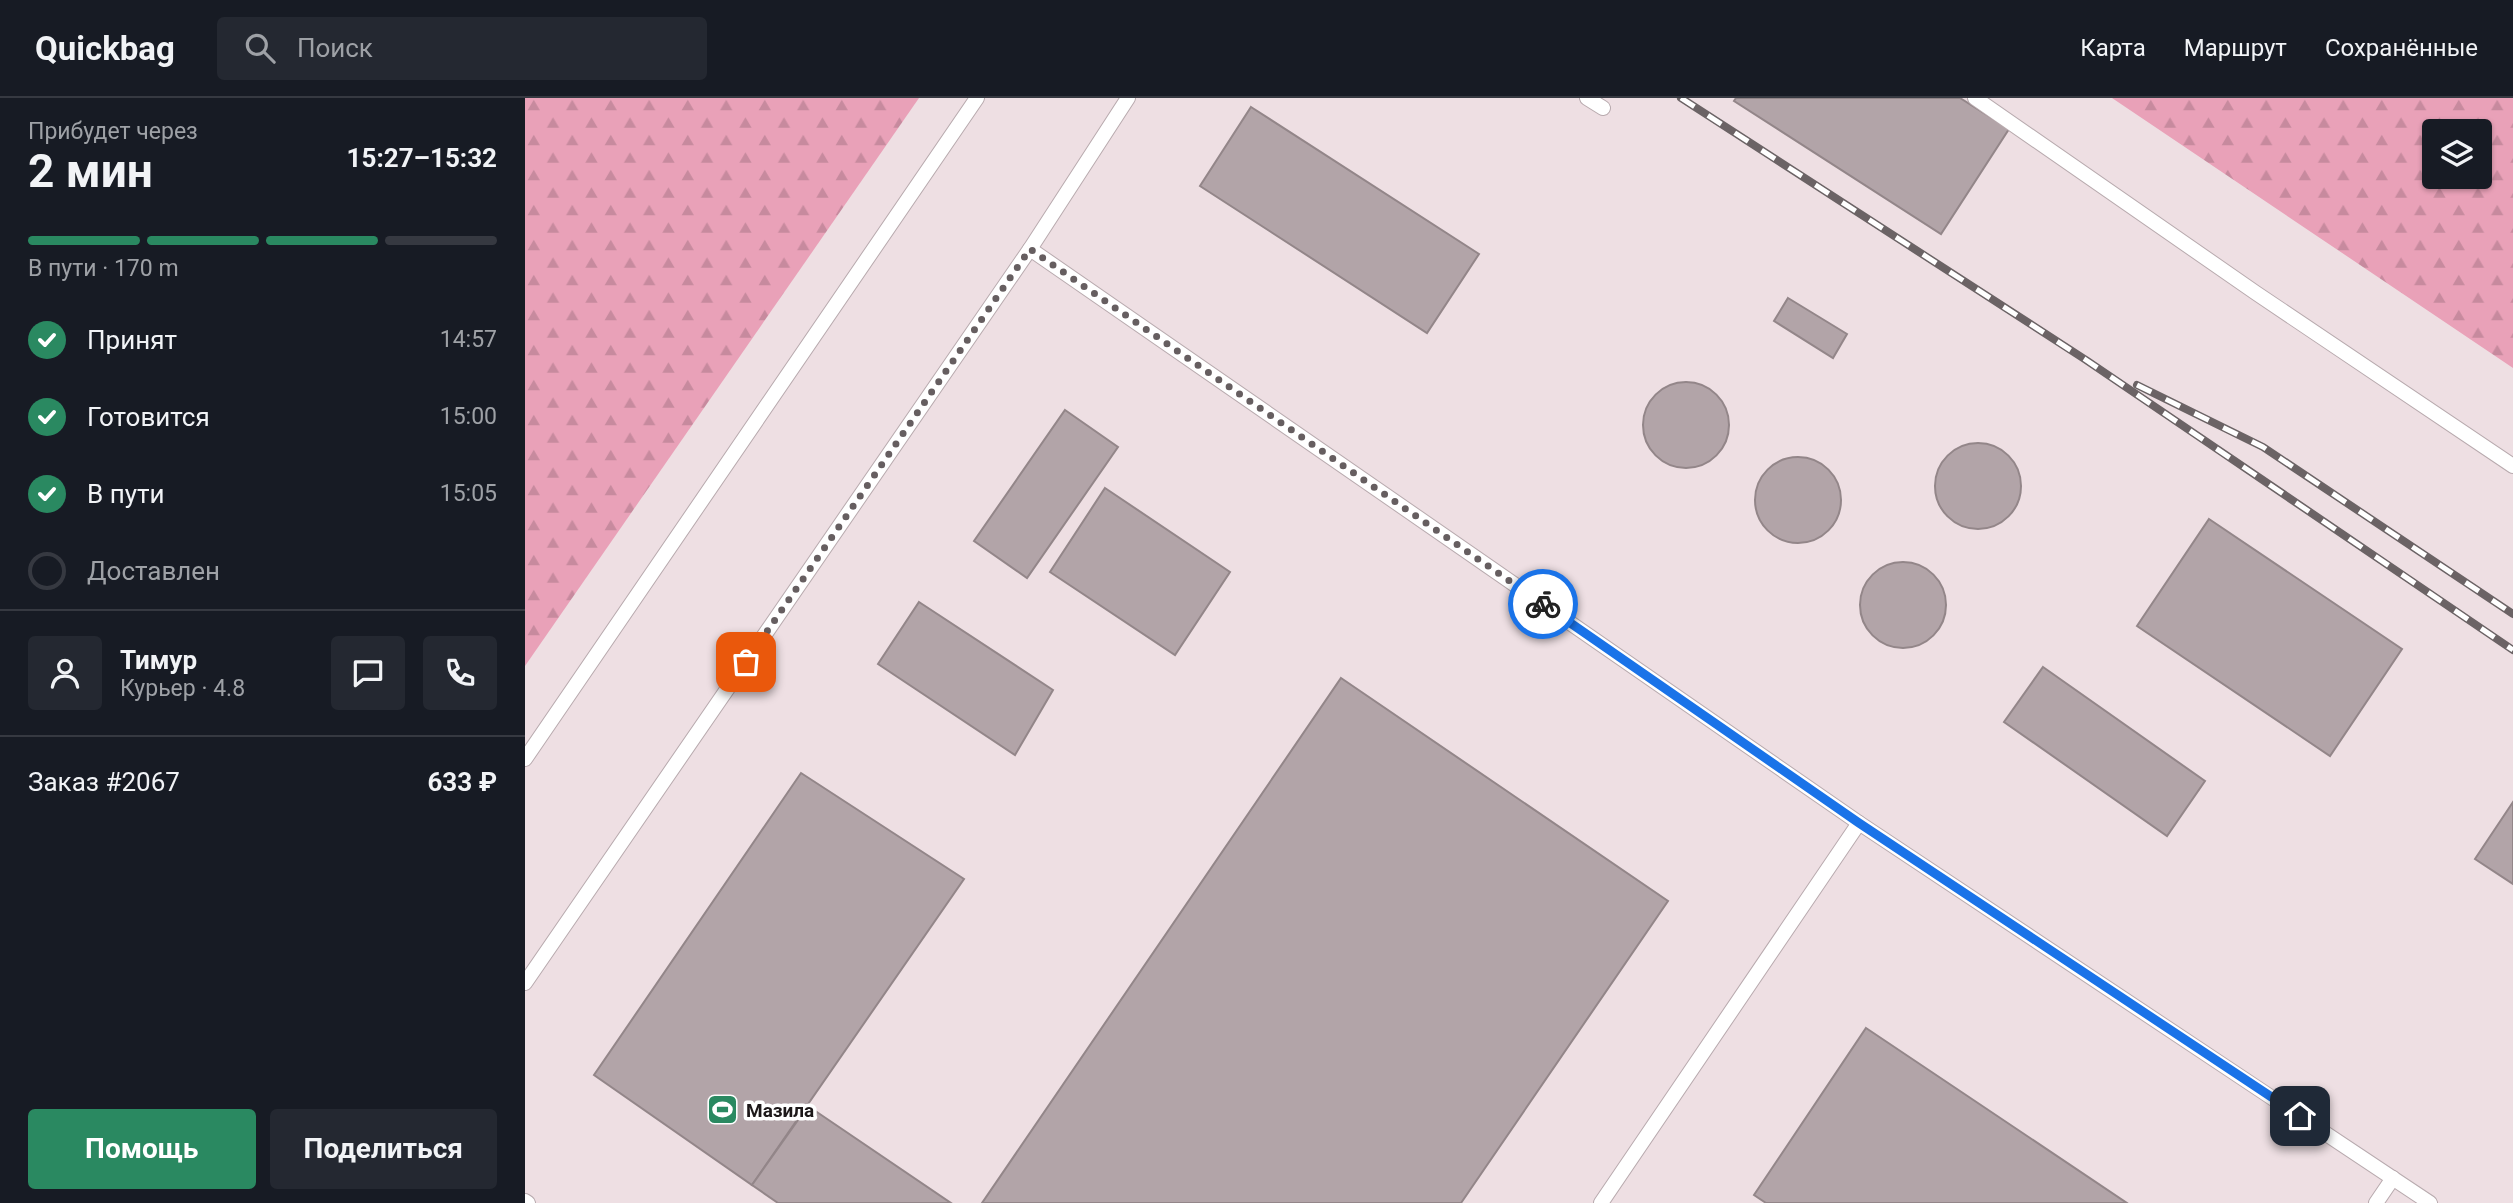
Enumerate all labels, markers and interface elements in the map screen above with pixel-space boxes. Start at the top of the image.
search box [217,17,707,80]
text: Quickbag [35,29,175,68]
icon: search [241,29,279,67]
text: Поиск [297,33,373,63]
text: Карта [2080,34,2146,62]
text: Маршрут [2184,34,2287,62]
text: Сохранённые [2325,34,2478,62]
text: Прибудет через [28,118,198,145]
map controls [2422,119,2492,189]
button: layers [2422,119,2492,189]
text: 15:27–15:32 [347,143,497,173]
text: 2 мин [28,144,153,198]
text: В пути · 170 m [28,255,179,282]
icon: check [28,321,66,359]
text: Принят [87,325,177,355]
text: 14:57 [440,326,497,353]
icon: check [28,398,66,436]
text: Готовится [87,402,210,432]
text: 15:00 [440,403,497,430]
icon: check [28,475,66,513]
text: В пути [87,479,164,509]
text: 15:05 [440,480,497,507]
text: Доставлен [87,556,220,586]
courier [1508,569,1578,639]
icon: bike [1524,585,1562,623]
pin [716,632,776,692]
button: person [28,636,102,710]
button: chat [331,636,405,710]
button: phone [423,636,497,710]
icon: bag [727,643,765,681]
text: Тимур [120,645,197,675]
text: Курьер · 4.8 [120,675,245,702]
text: Заказ #2067 [28,767,180,797]
text: 633 ₽ [427,767,497,797]
pin [2270,1086,2330,1146]
sports icon: Мазила [706,1093,740,1127]
icon: home [2281,1097,2319,1135]
place label: Мазила [746,1099,814,1122]
button: Помощь [28,1109,256,1189]
button: Поделиться [270,1109,497,1189]

